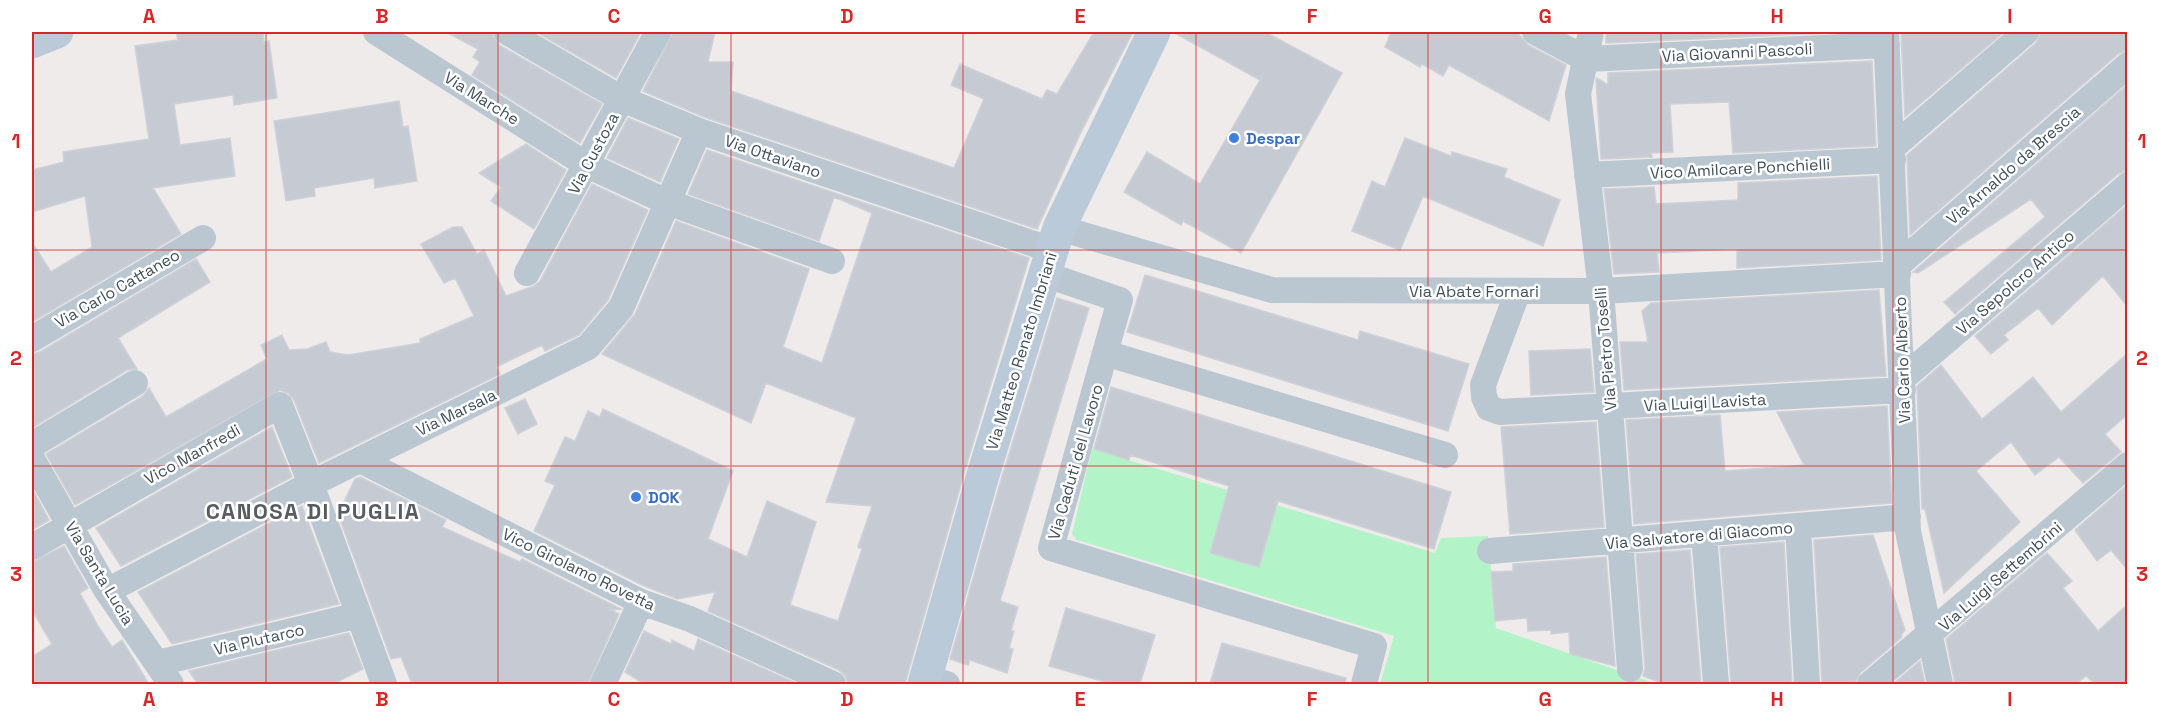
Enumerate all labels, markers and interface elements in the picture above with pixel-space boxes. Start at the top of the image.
text: A [143,3,156,29]
text: B [375,3,389,29]
text: C [608,3,621,29]
text: D [840,3,854,29]
text: E [1074,3,1086,29]
text: F [1307,3,1318,29]
text: G [1538,3,1552,29]
text: H [1770,3,1784,29]
text: I [2007,3,2013,29]
street label: Via Giovanni Pascoli [1661,38,1813,67]
street label: Via Marche [440,67,523,130]
street label: Via Arnaldo da Brescia [1942,101,2085,229]
street label: Via Custoza [563,109,624,198]
text: 1 [11,128,21,154]
place label: Despar [1246,128,1300,149]
text: 1 [2137,128,2147,154]
street label: Via Ottaviano [722,130,824,183]
marker: Despar [1227,131,1241,145]
street label: Vico Amilcare Ponchielli [1649,153,1831,184]
street label: Via Sepolcro Antico [1952,225,2079,340]
street label: Via Carlo Cattaneo [51,244,184,333]
street label: Via Matteo Renato Imbriani [981,250,1062,453]
street label: Via Abate Fornari [1409,281,1539,302]
street label: Via Pietro Toselli [1590,286,1621,412]
street label: Via Carlo Alberto [1890,296,1915,424]
text: 2 [10,345,22,371]
text: 2 [2136,345,2148,371]
street label: Via Caduti del Lavoro [1043,382,1108,542]
street label: Via Marsala [413,384,500,441]
street label: Via Luigi Lavista [1643,389,1767,416]
street label: Vico Manfredi [141,419,244,489]
place label: DOK [648,487,680,508]
marker: DOK [629,490,643,504]
district label: CANOSA DI PUGLIA [206,497,420,525]
street label: Via Santa Lucia [60,517,139,629]
street label: Via Salvatore di Giacomo [1604,517,1794,554]
street label: Via Luigi Settembrini [1934,517,2066,636]
street label: Vico Girolamo Rovetta [499,523,659,616]
text: 3 [10,561,22,587]
text: 3 [2136,561,2148,587]
street label: Via Plutarco [212,619,306,660]
text: A [143,686,156,712]
text: B [375,686,389,712]
text: C [608,686,621,712]
text: D [840,686,854,712]
text: E [1074,686,1086,712]
text: F [1307,686,1318,712]
text: G [1538,686,1552,712]
text: H [1770,686,1784,712]
text: I [2007,686,2013,712]

